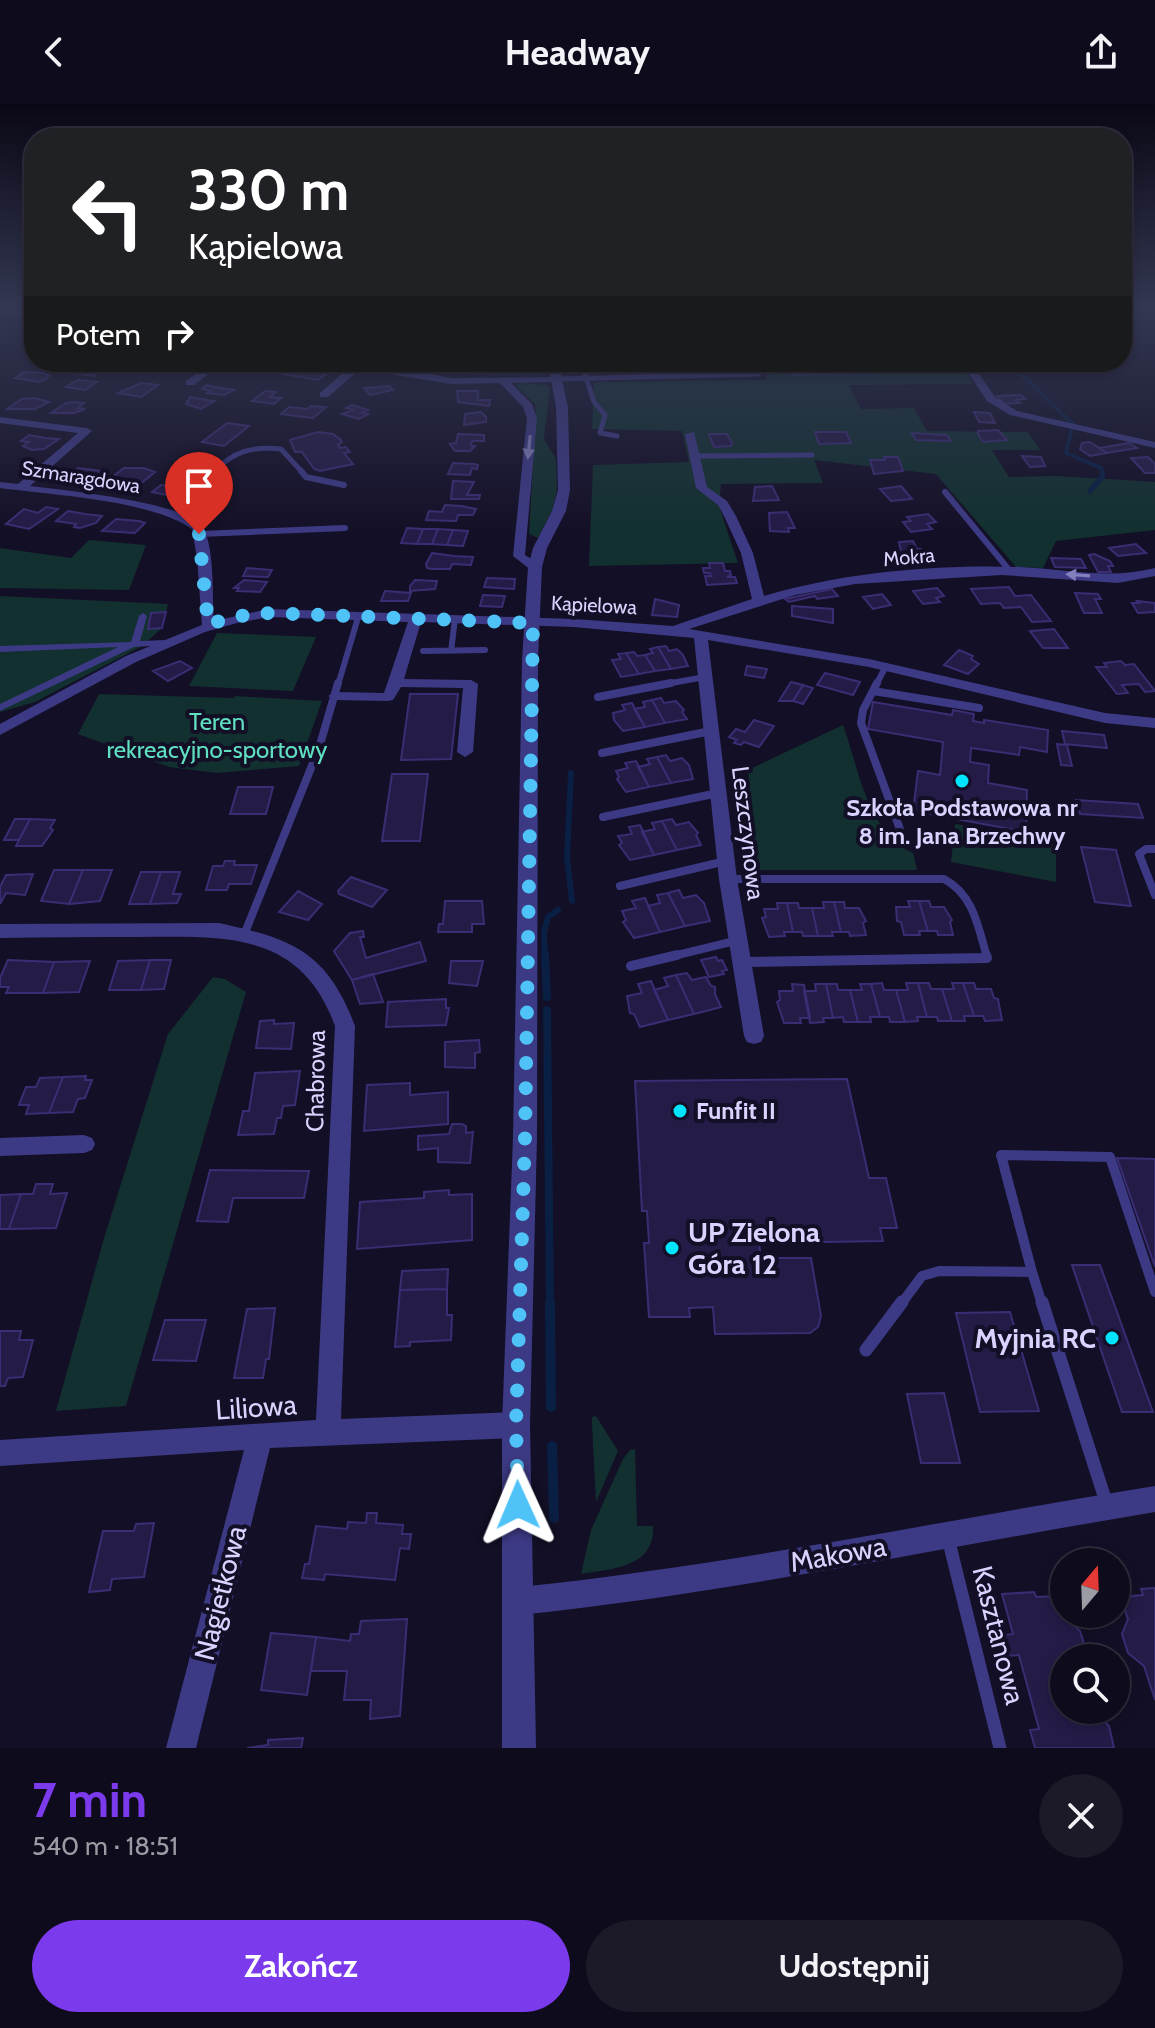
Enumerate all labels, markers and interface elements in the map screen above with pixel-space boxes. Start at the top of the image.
icon: back [32,30,76,74]
text: Headway [505,30,650,74]
icon: share [1079,30,1123,74]
text: 330 m [188,156,349,224]
icon: left [56,160,160,264]
text: Kąpielowa [188,224,343,268]
icon: right [157,312,201,356]
text: Potem [56,316,141,353]
one-way arrow [523,435,536,460]
pin [165,452,233,534]
street label: Szmaragdowa [20,456,142,498]
icon: arrive [177,464,221,508]
street label: Mokra [882,543,936,571]
one-way arrow [1065,568,1090,581]
street label: Kąpielowa [550,591,638,619]
park label: Teren rekreacyjno-sportowy [107,707,327,764]
street label: Leszczynowa [726,764,771,902]
marker: Szkoła Podstawowa nr 8 im. Jana Brzechwy [953,772,971,790]
place label: Szkoła Podstawowa nr 8 im. Jana Brzechwy [846,793,1078,850]
street label: Chabrowa [300,1029,331,1132]
place label: Funfit II [696,1096,776,1125]
marker: Funfit II [671,1102,689,1120]
place label: UP Zielona Góra 12 [688,1215,820,1281]
marker: UP Zielona Góra 12 [663,1239,681,1257]
place label: Myjnia RC [975,1321,1096,1355]
marker: Myjnia RC [1103,1329,1121,1347]
street label: Liliowa [214,1387,298,1427]
position arrow [476,1463,560,1547]
street label: Nagietkowa [187,1521,253,1664]
street label: Makowa [787,1529,889,1579]
north arrow [1050,1548,1130,1628]
map controls [1050,1548,1130,1724]
street label: Kasztanowa [965,1562,1033,1708]
button: search [1050,1644,1130,1724]
text: 7 min [32,1771,147,1829]
button: close [1039,1774,1123,1858]
text: 540 m · 18:51 [32,1830,178,1862]
button: Zakończ [32,1920,570,2012]
button: Udostępnij [586,1920,1123,2012]

